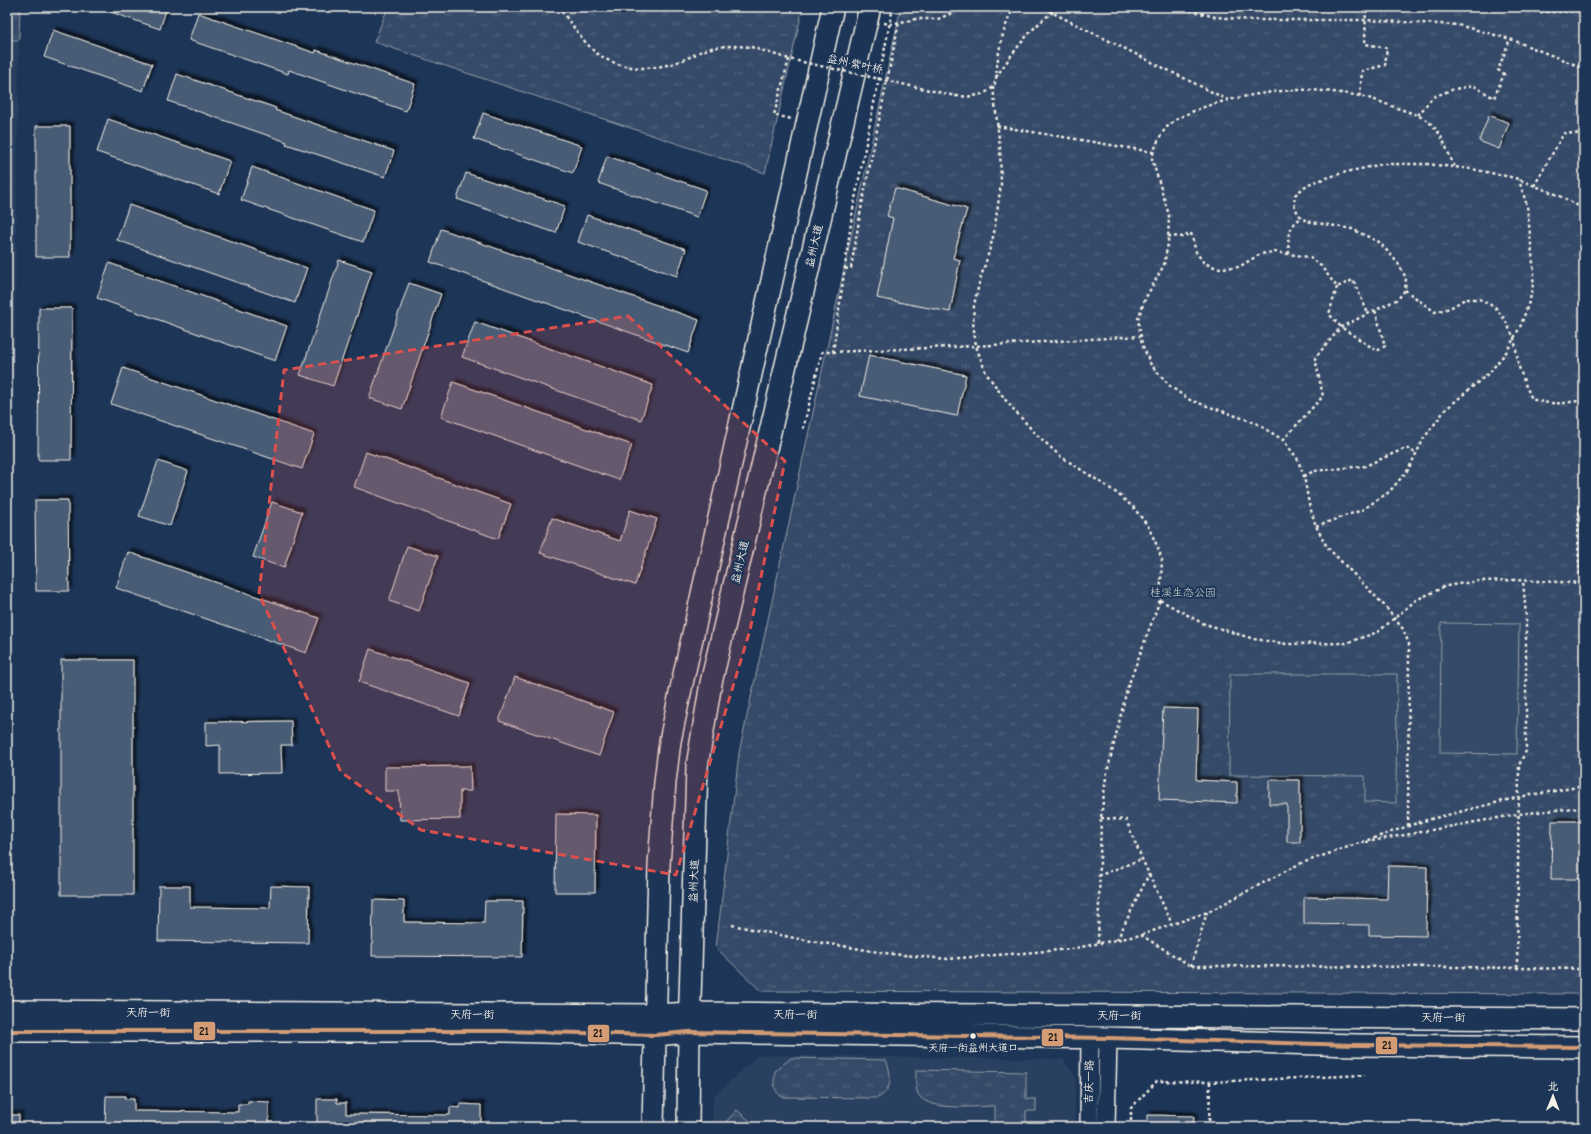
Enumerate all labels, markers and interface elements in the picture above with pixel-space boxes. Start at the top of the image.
street label: 益州·紫叶桥 [826,52,884,76]
street label: 益州大道 [803,223,825,269]
street label: 益州大道 [729,539,751,585]
park label: 桂溪生态公园 [1150,586,1216,599]
street label: 益州大道 [687,859,701,903]
street label: 天府一街 [126,1006,171,1019]
street label: 天府一街 [450,1008,495,1021]
street label: 天府一街 [773,1008,818,1021]
street label: 天府一街 [1097,1009,1142,1022]
street label: 天府一街 [1421,1011,1466,1024]
line badge: 21 [193,1021,216,1041]
line badge: 21 [587,1024,610,1043]
text: 21 [199,1025,209,1038]
text: 21 [593,1027,603,1040]
line badge: 21 [1041,1028,1064,1047]
marker: 天府一街益州大道口 [968,1031,978,1041]
text: 21 [1048,1031,1058,1044]
line badge: 21 [1375,1036,1398,1055]
text: 21 [1382,1039,1392,1052]
place label: 天府一街益州大道口 [928,1042,1018,1054]
street label: 吉庆一路 [1082,1060,1096,1104]
north arrow [1533,1076,1573,1116]
text: 北 [1548,1080,1559,1093]

